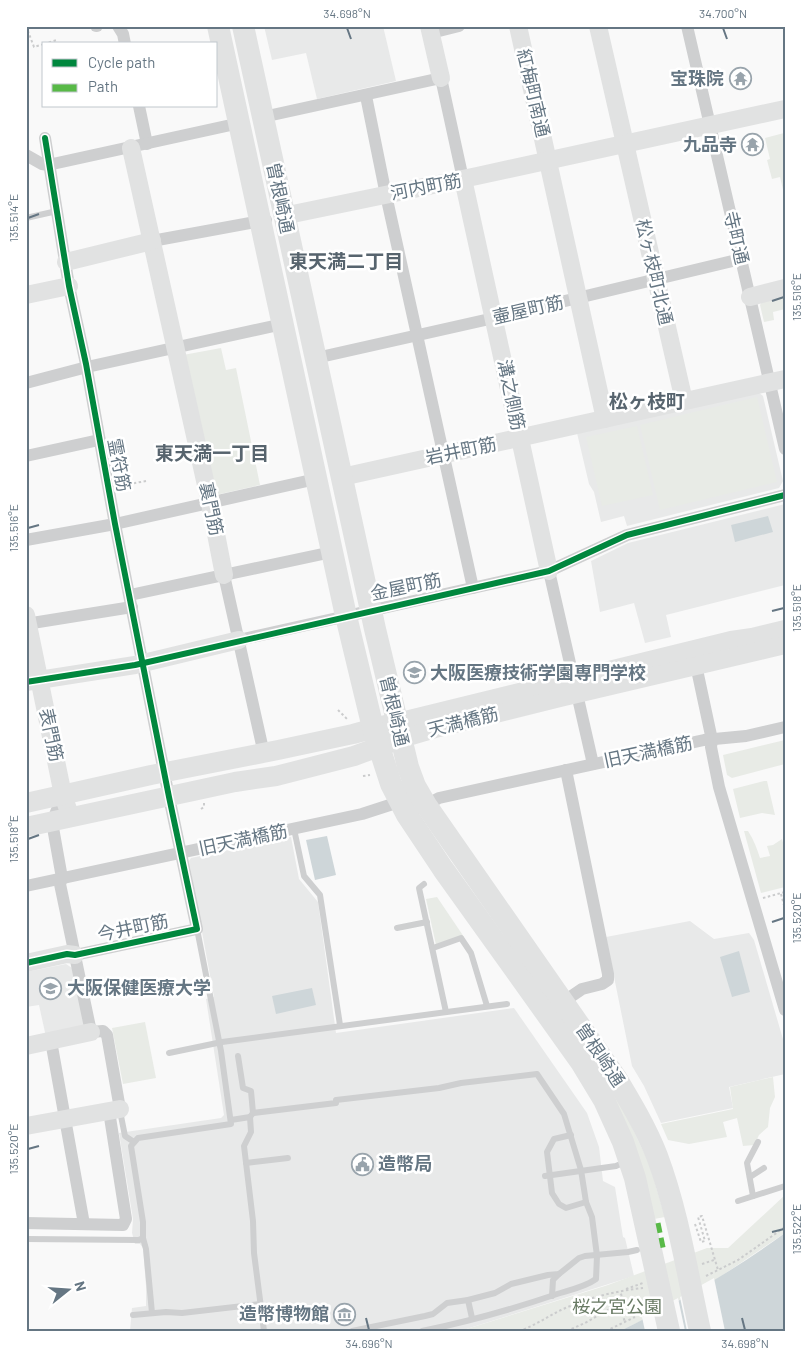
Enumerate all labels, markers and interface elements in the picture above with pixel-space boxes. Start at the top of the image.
text: 34.698°N [323,6,371,20]
text: 34.700°N [699,6,747,20]
legend [42,42,218,108]
street label: 紅梅町南通 [513,46,555,139]
text: Cycle path [88,53,155,71]
place label: 宝珠院 [670,67,724,89]
temple icon: 宝珠院 [728,67,752,91]
text: Path [88,77,118,95]
place label: 九品寺 [683,133,737,155]
temple icon: 九品寺 [741,133,765,157]
street label: 曽根崎通 [263,160,299,235]
street label: 河内町筋 [388,168,463,204]
text: 135.514°E [6,194,20,242]
street label: 寺町通 [720,209,754,267]
street label: 松ヶ枝町北通 [632,217,678,327]
district label: 東天満二丁目 [289,249,403,272]
text: 135.516°E [789,273,803,321]
street label: 壷屋町筋 [490,290,565,328]
street label: 溝之側筋 [494,357,530,432]
district label: 松ヶ枝町 [609,389,685,412]
street label: 岩井町筋 [423,432,498,468]
street label: 霊符筋 [104,436,136,493]
district label: 東天満一丁目 [155,441,269,464]
street label: 裏門筋 [196,480,228,537]
text: 135.516°E [6,504,20,552]
street label: 金屋町筋 [368,568,443,604]
text: 135.518°E [789,584,803,632]
school or university icon: 大阪医療技術学園専門学校 [402,661,426,685]
place label: 大阪医療技術学園専門学校 [430,661,646,683]
street label: 曽根崎通 [376,673,414,748]
street label: 天満橋筋 [425,702,500,740]
street label: 表門筋 [36,706,68,763]
street label: 旧天満橋筋 [601,731,694,771]
text: 135.518°E [6,815,20,863]
street label: 旧天満橋筋 [196,819,289,859]
text: 135.520°E [789,892,803,944]
street label: 今井町筋 [95,909,170,945]
school or university icon: 大阪保健医療大学 [39,976,63,1000]
place label: 大阪保健医療大学 [67,976,211,998]
street label: 曽根崎通 [572,1018,630,1090]
text: 135.520°E [6,1123,20,1175]
public building icon: 造幣局 [350,1152,374,1176]
place label: 造幣局 [378,1152,432,1174]
text: 135.522°E [789,1204,803,1254]
north arrow [42,1264,92,1314]
text: N [71,1279,90,1293]
park label: 桜之宮公園 [572,1295,662,1317]
place label: 造幣博物館 [239,1302,329,1324]
museum icon: 造幣博物館 [333,1302,357,1326]
text: 34.696°N [345,1336,393,1350]
text: 34.698°N [721,1336,769,1350]

